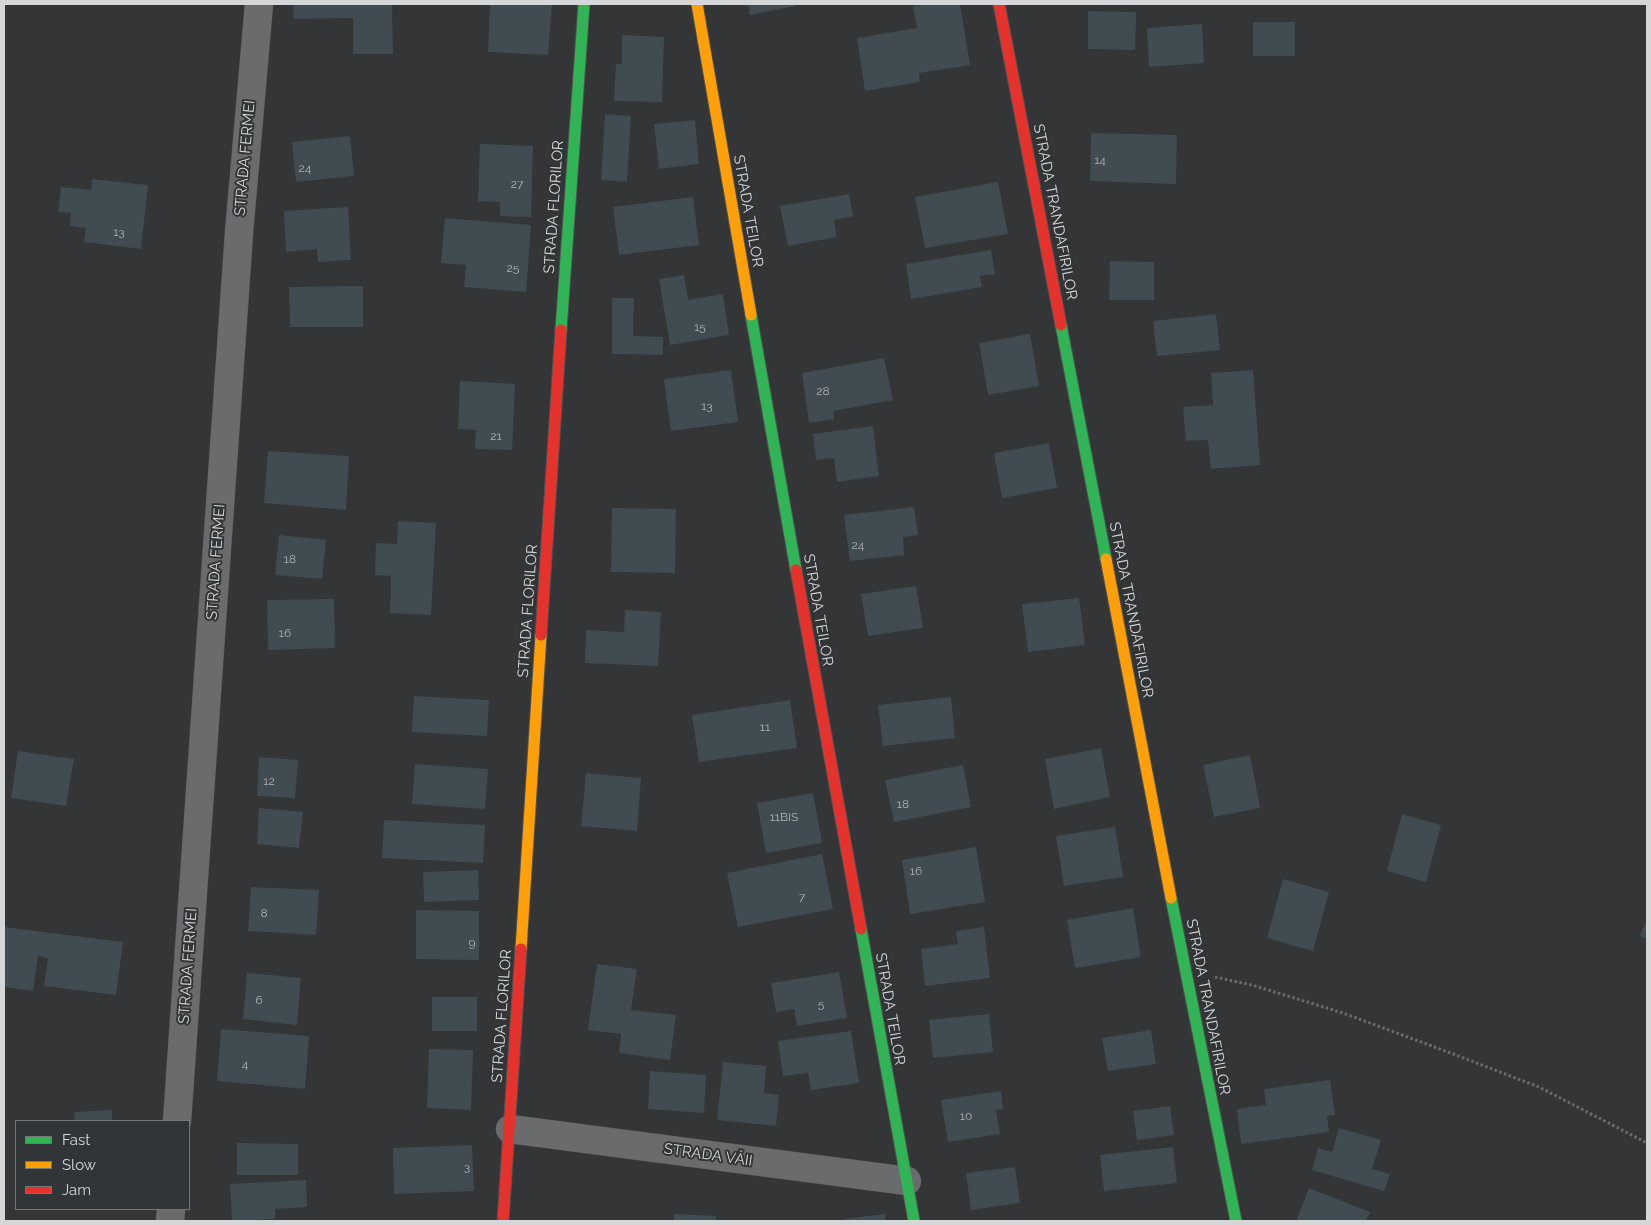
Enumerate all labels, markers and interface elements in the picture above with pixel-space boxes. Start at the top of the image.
street label: STRADA FERMEI [231,99,259,217]
street label: STRADA TRANDAFIRILOR [1029,122,1081,302]
street label: STRADA FLORILOR [540,140,568,274]
street label: STRADA TEILOR [729,153,767,269]
house number: 14 [1094,153,1106,167]
house number: 24 [299,161,311,175]
house number: 27 [511,177,523,191]
house number: 13 [113,225,125,239]
house number: 25 [507,261,519,275]
house number: 15 [694,320,706,334]
house number: 28 [816,384,830,398]
house number: 13 [701,399,713,413]
house number: 21 [490,429,502,443]
street label: STRADA FERMEI [203,503,229,621]
street label: STRADA TRANDAFIRILOR [1105,520,1157,700]
house number: 24 [852,538,864,552]
street label: STRADA FLORILOR [514,544,542,678]
house number: 18 [284,552,296,566]
street label: STRADA TEILOR [799,552,837,668]
house number: 16 [279,626,291,640]
house number: 11 [760,720,770,734]
house number: 12 [263,774,275,788]
house number: 18 [897,797,909,811]
house number: 11BIS [770,810,798,824]
house number: 16 [910,864,922,878]
house number: 7 [799,890,805,904]
house number: 8 [260,906,268,920]
street label: STRADA FERMEI [175,907,201,1025]
street label: STRADA TRANDAFIRILOR [1182,917,1234,1097]
house number: 9 [468,936,476,950]
street label: STRADA FLORILOR [488,949,516,1083]
street label: STRADA TEILOR [871,951,909,1067]
house number: 6 [255,993,263,1007]
house number: 5 [818,997,824,1011]
house number: 4 [242,1057,248,1071]
house number: 10 [960,1109,972,1123]
legend [15,1120,190,1210]
text: Fast [62,1131,90,1149]
street label: STRADA VĂII [663,1140,753,1170]
text: Slow [62,1156,96,1174]
house number: 3 [464,1160,470,1174]
text: Jam [62,1181,91,1199]

